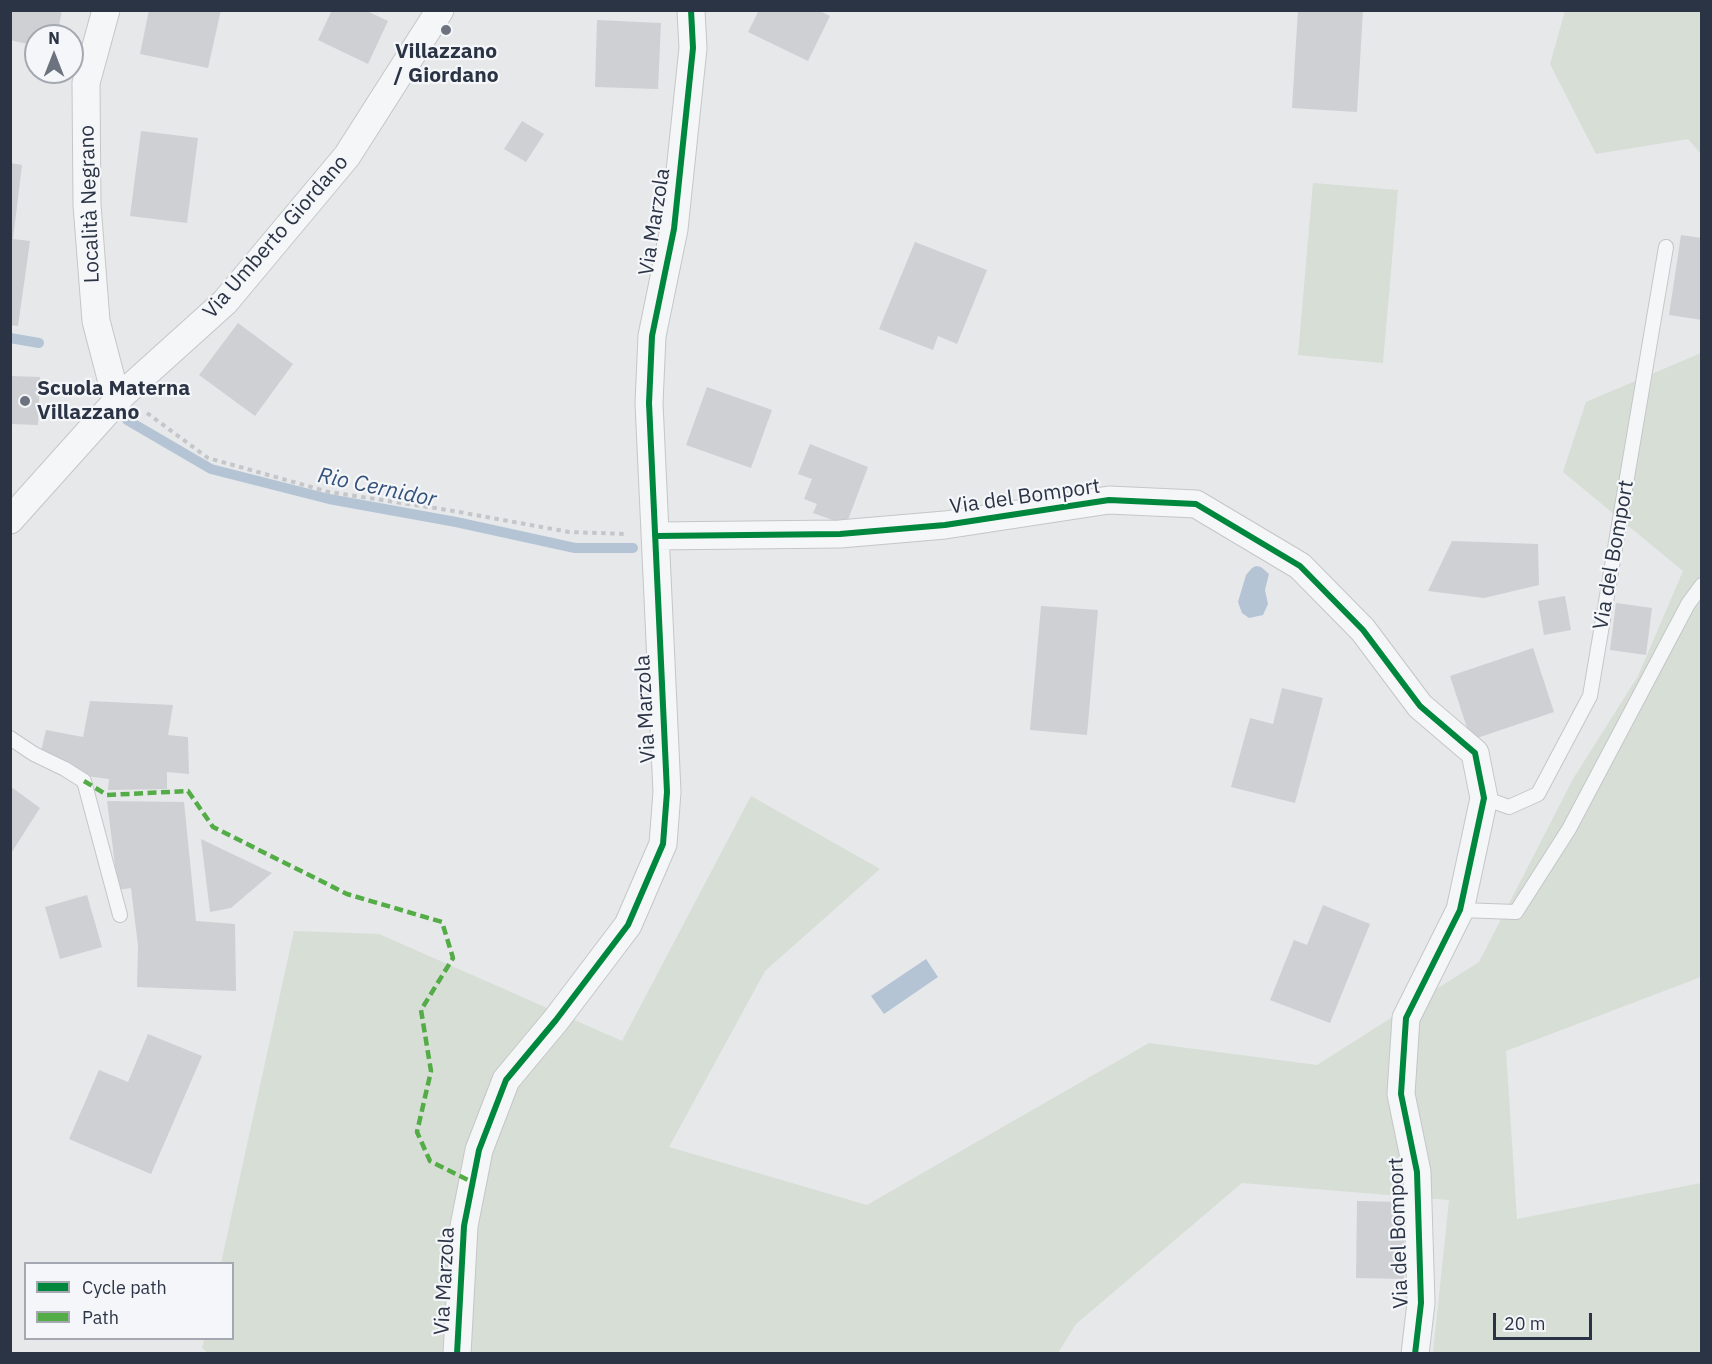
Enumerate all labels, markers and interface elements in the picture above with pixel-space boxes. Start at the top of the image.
marker: Villazzano / Giordano [439,23,453,37]
north arrow [24,24,84,84]
text: N [48,28,60,48]
place label: Villazzano / Giordano [393,39,499,89]
street label: Località Negrano [75,124,105,284]
street label: Via Umberto Giordano [198,150,354,324]
street label: Via Marzola [634,166,676,278]
place label: Scuola Materna Villazzano [37,376,190,426]
marker: Scuola Materna Villazzano [18,394,32,408]
water label: Rio Cernidor [315,463,439,513]
street label: Via del Bomport [948,474,1102,520]
street label: Via del Bomport [1588,478,1640,632]
street label: Via Marzola [631,654,661,764]
street label: Via del Bomport [1384,1157,1414,1309]
street label: Via Marzola [430,1226,460,1336]
legend [24,1262,234,1340]
text: Cycle path [82,1276,167,1299]
scale bar [1496,1301,1595,1339]
text: Path [82,1306,119,1329]
text: 20 m [1504,1312,1546,1335]

